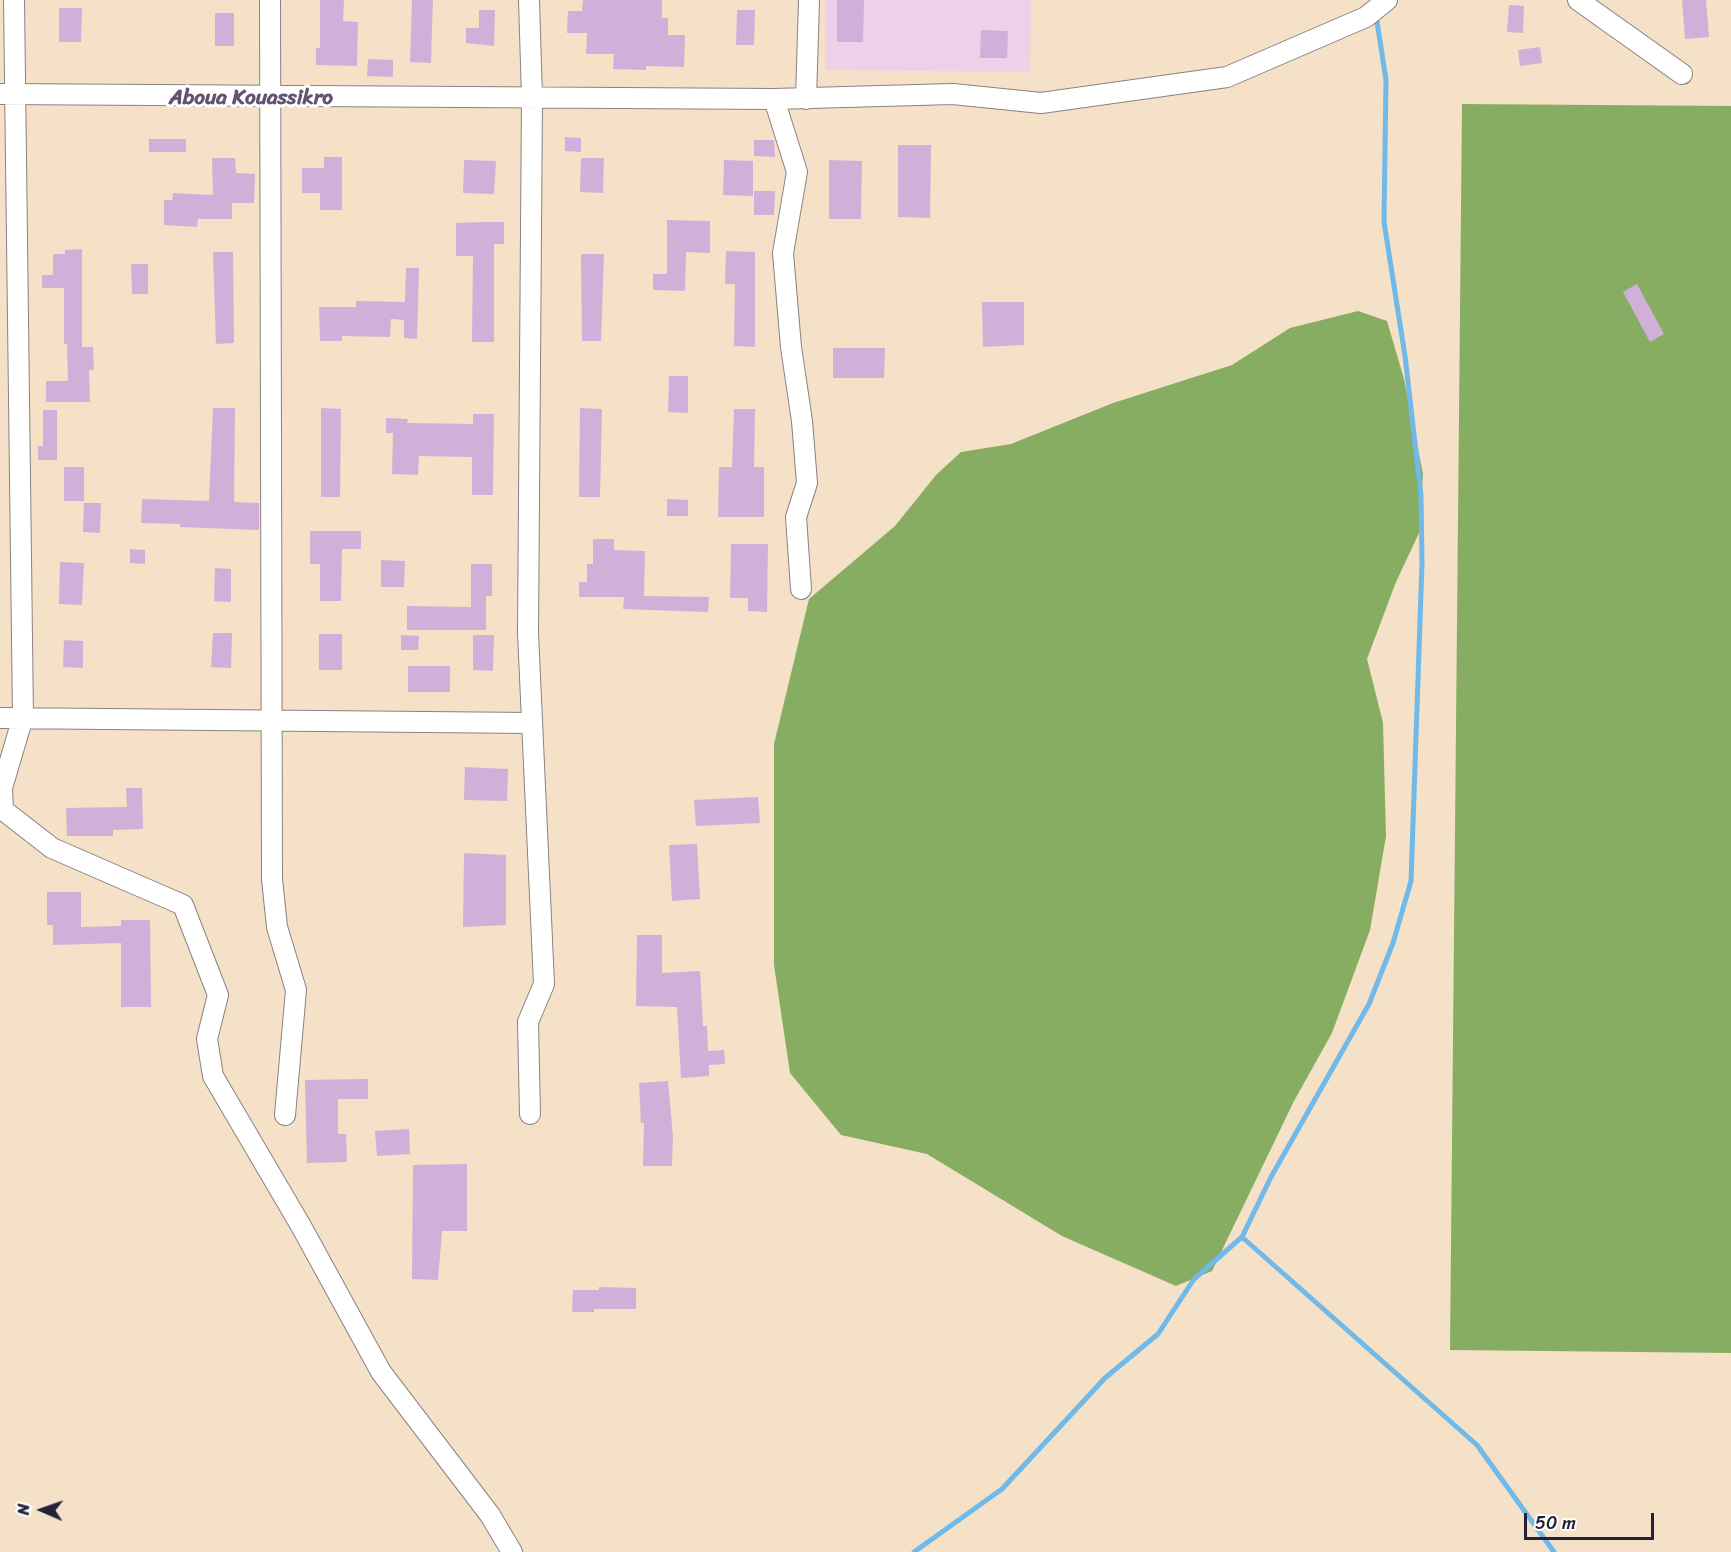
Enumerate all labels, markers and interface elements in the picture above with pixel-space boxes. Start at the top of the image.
district label: Aboua Kouassikro [169,86,333,112]
north arrow [12,1480,72,1540]
scale bar [1527,1501,1658,1539]
text: N [9,1503,38,1515]
text: 50 m [1535,1507,1576,1539]

